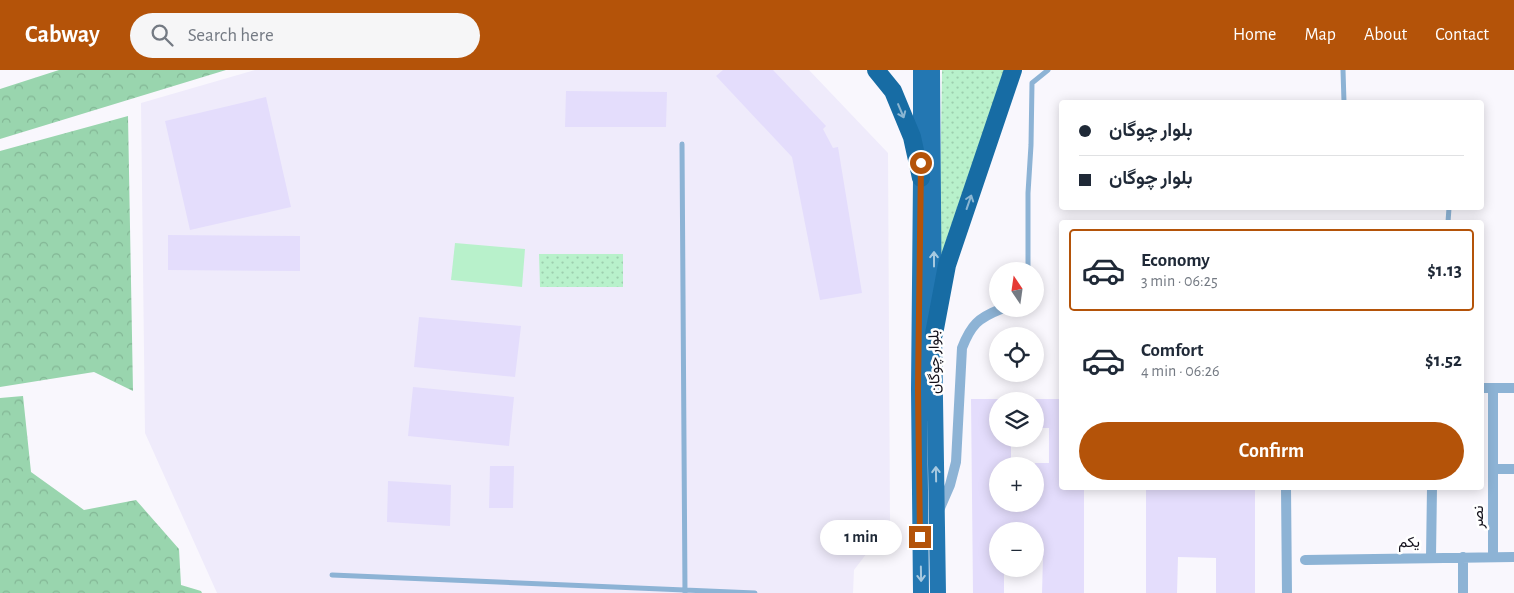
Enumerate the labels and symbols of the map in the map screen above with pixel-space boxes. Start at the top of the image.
one-way arrow [897,103,906,118]
route start [910,152,932,174]
one-way arrow [964,194,974,210]
one-way arrow [929,252,938,268]
north arrow [989,262,1044,318]
street label: بلوار چوگان [926,330,945,394]
one-way arrow [931,467,941,483]
street label: نصر [1471,506,1487,529]
callout: 1 min [820,520,902,554]
route end [909,526,931,548]
street label: یکم [1398,535,1420,552]
one-way arrow [916,565,926,581]

